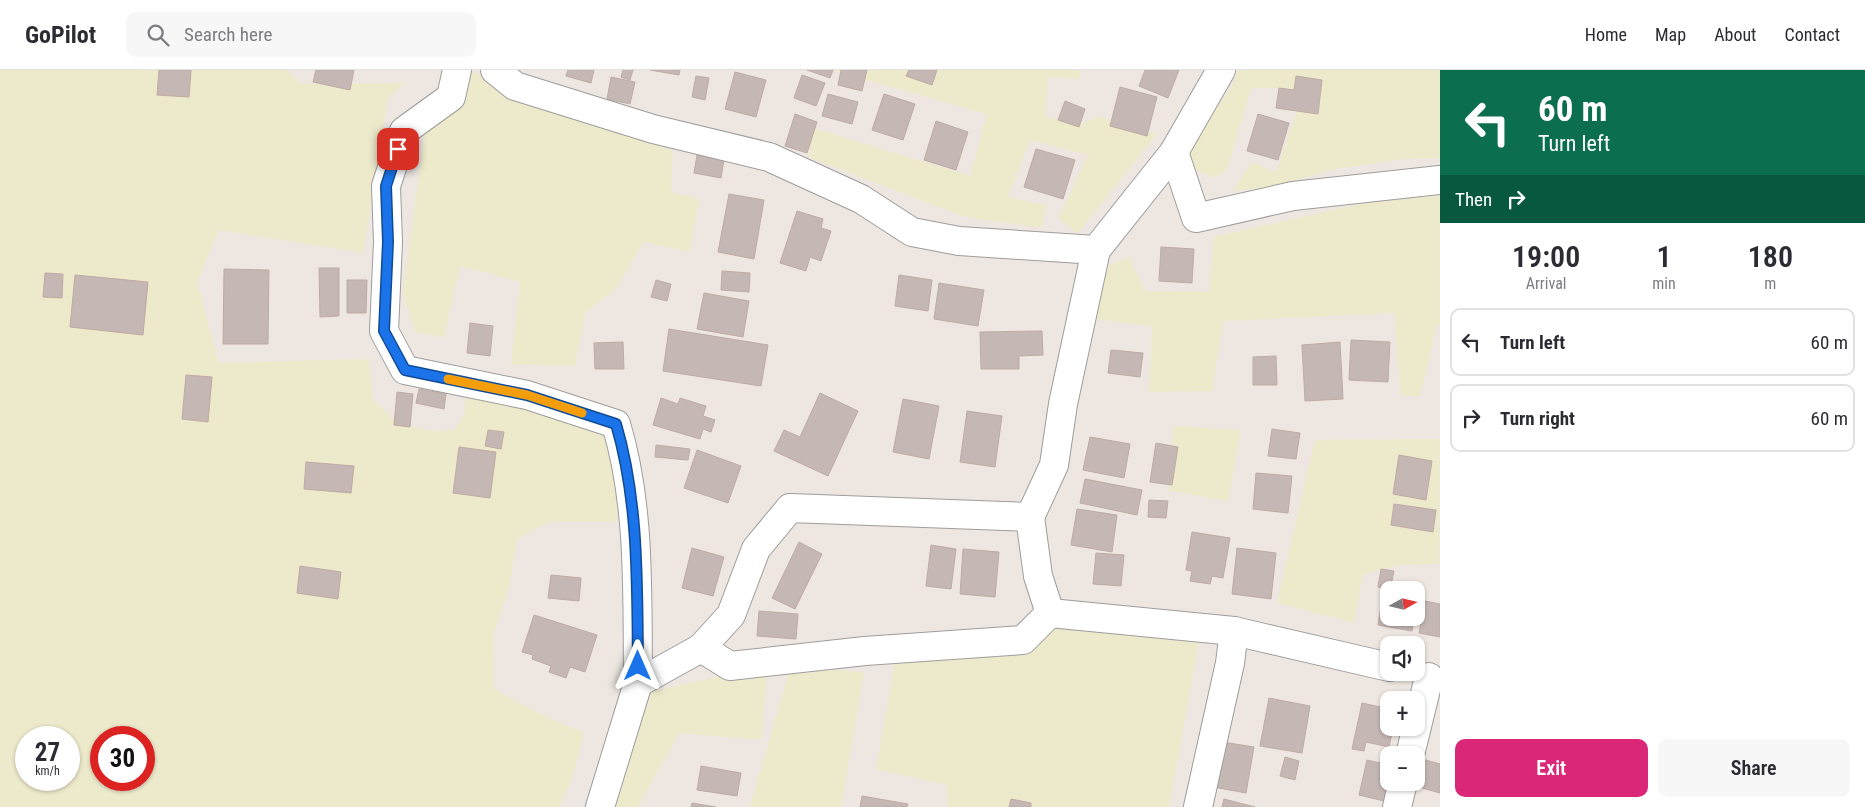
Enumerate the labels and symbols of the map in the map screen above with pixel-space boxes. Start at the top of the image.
pin [377,128,419,170]
north arrow [1380,581,1425,626]
position arrow [611,639,663,691]
speed limit sign: 30 [90,726,155,791]

